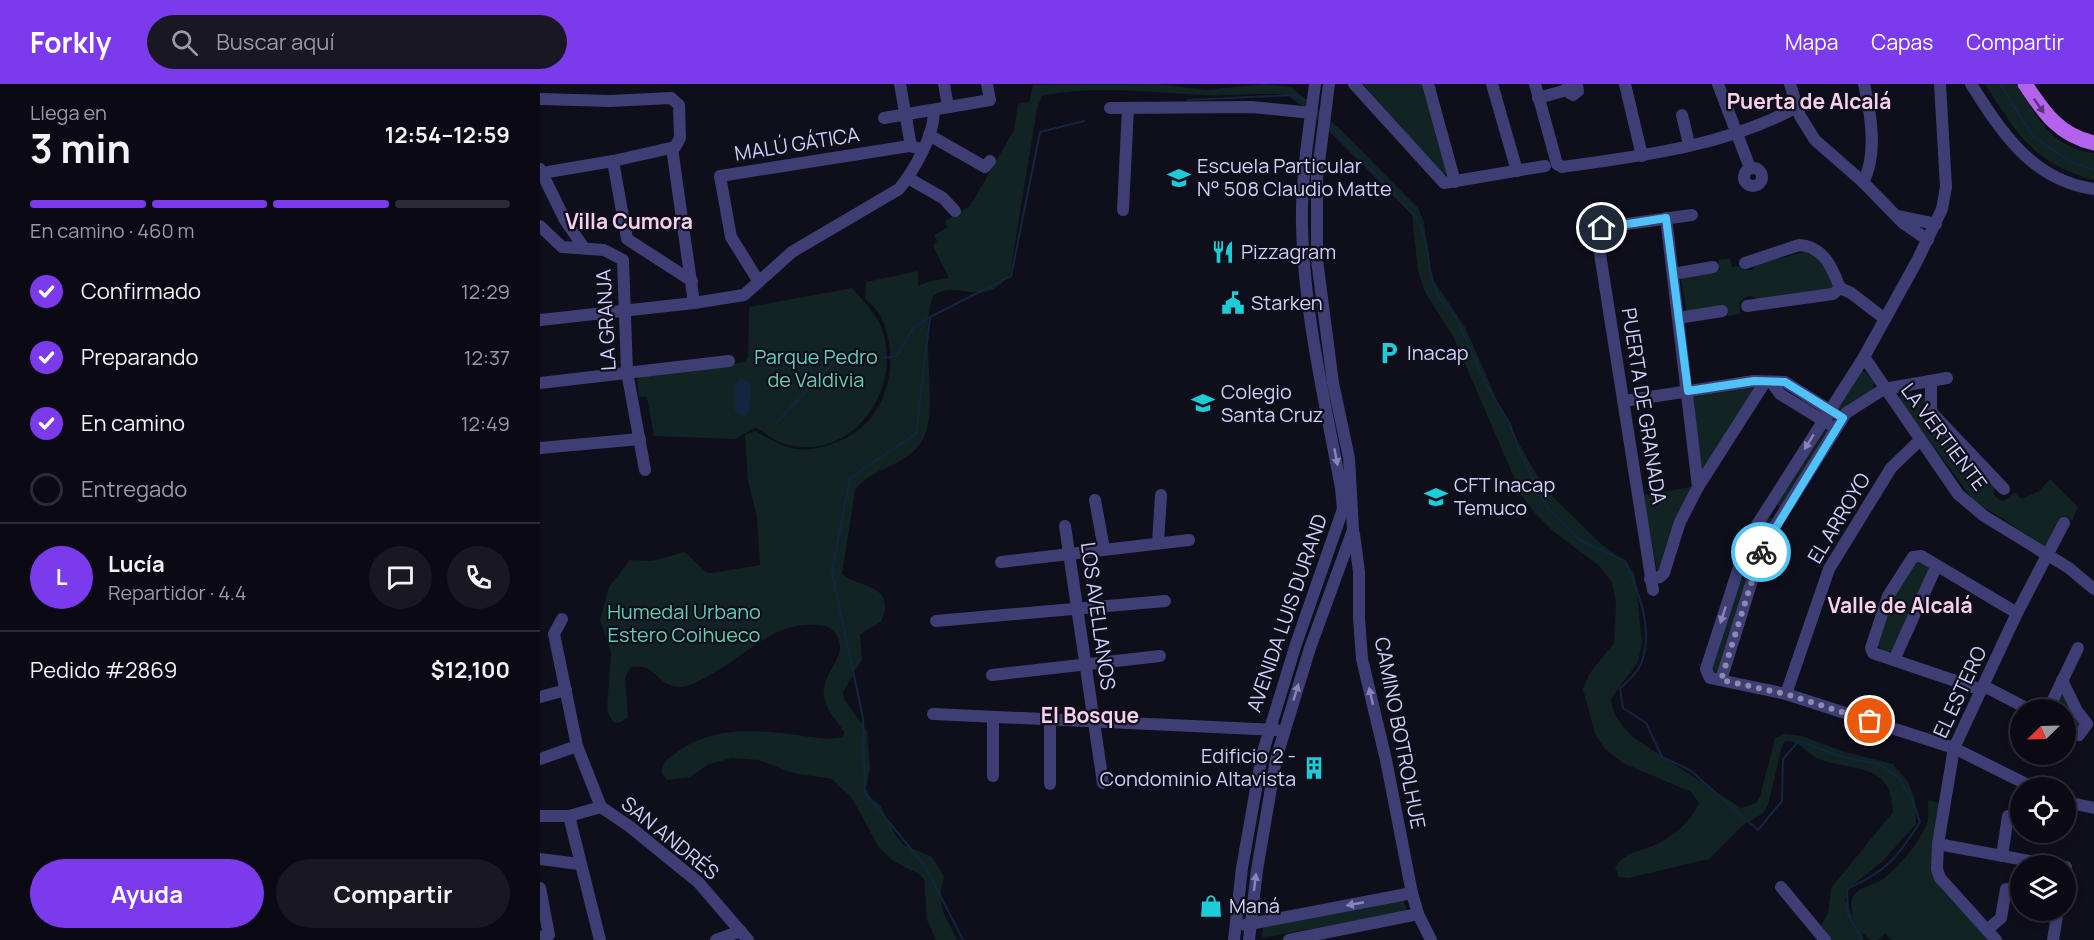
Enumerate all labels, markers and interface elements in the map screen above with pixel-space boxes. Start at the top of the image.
search box [147,15,567,69]
text: Forkly [30,23,111,61]
icon: search [168,26,201,59]
text: Buscar aquí [216,27,335,57]
text: Mapa [1785,28,1838,56]
text: Capas [1871,28,1933,56]
text: Compartir [1966,28,2064,56]
district label: Puerta de Alcalá [1727,87,1891,115]
one-way arrow [2033,98,2045,113]
text: Llega en [30,99,107,126]
text: 12:54–12:59 [385,120,510,150]
street label: MALÚ GÁTICA [733,120,862,167]
text: 3 min [30,121,131,175]
place label: Escuela Particular N° 508 Claudio Matte [1197,152,1392,202]
school or university icon: Escuela Particular N° 508 Claudio Matte [1166,165,1192,191]
pin [1576,202,1627,253]
district label: Villa Cumora [565,207,693,235]
icon: home [1585,211,1618,244]
text: En camino · 460 m [30,217,195,244]
place label: Pizzagram [1241,238,1336,265]
restaurant icon: Pizzagram [1210,239,1236,265]
street label: LA GRANJA [589,268,622,371]
icon: check [30,275,63,308]
text: Confirmado [81,276,201,306]
text: 12:29 [461,278,510,305]
place label: Starken [1251,289,1323,316]
public building icon: Starken [1220,290,1246,316]
street label: PUERTA DE GRANADA [1616,306,1673,506]
place label: Inacap [1407,339,1469,366]
parking icon: Inacap [1376,340,1402,366]
icon: check [30,341,63,374]
text: Preparando [81,342,199,372]
park label: Parque Pedro de Valdivia [754,343,878,393]
text: 12:37 [464,344,510,371]
street label: LA VERTIENTE [1895,377,1994,496]
place label: Colegio Santa Cruz [1221,378,1323,428]
school or university icon: Colegio Santa Cruz [1190,390,1216,416]
icon: check [30,407,63,440]
text: En camino [81,408,185,438]
text: 12:49 [461,410,510,437]
one-way arrow [1804,433,1815,450]
one-way arrow [1332,448,1341,467]
street label: EL ARROYO [1801,467,1876,568]
place label: CFT Inacap Temuco [1454,471,1555,521]
text: Entregado [81,474,187,504]
school or university icon: CFT Inacap Temuco [1423,484,1449,510]
street label: AVENIDA LUIS DURAND [1240,510,1333,716]
courier [1731,522,1791,582]
icon: bike [1745,536,1778,569]
street label: LOS AVELLANOS [1075,540,1122,692]
button: chat [369,546,432,609]
button: phone [447,546,510,609]
text: Lucía [108,549,165,579]
text: L [56,562,67,592]
text: Repartidor · 4.4 [108,579,247,606]
district label: Valle de Alcalá [1828,591,1973,619]
park label: Humedal Urbano Estero Coihueco [607,598,761,648]
one-way arrow [1718,606,1727,624]
street label: CAMINO BOTROLHUE [1369,635,1432,831]
street label: EL ESTERO [1927,642,1993,742]
text: Pedido #2869 [30,655,177,685]
text: $12,100 [431,655,510,685]
one-way arrow [1292,683,1301,701]
one-way arrow [1366,686,1375,705]
pin [1844,695,1895,746]
north arrow [2010,699,2076,765]
map controls [2010,699,2076,921]
district label: El Bosque [1041,701,1139,729]
icon: bag [1853,704,1886,737]
place label: Edificio 2 - Condominio Altavista [1100,742,1296,792]
building icon: Edificio 2 - Condominio Altavista [1301,755,1327,781]
button: locate [2010,777,2076,843]
street label: SAN ANDRÉS [616,790,725,885]
button: layers [2010,855,2076,921]
button: Ayuda [30,859,264,928]
button: Compartir [276,859,510,928]
one-way arrow [1251,872,1260,891]
place label: Maná [1229,892,1280,919]
shop icon: Maná [1198,893,1224,919]
one-way arrow [1345,900,1364,909]

